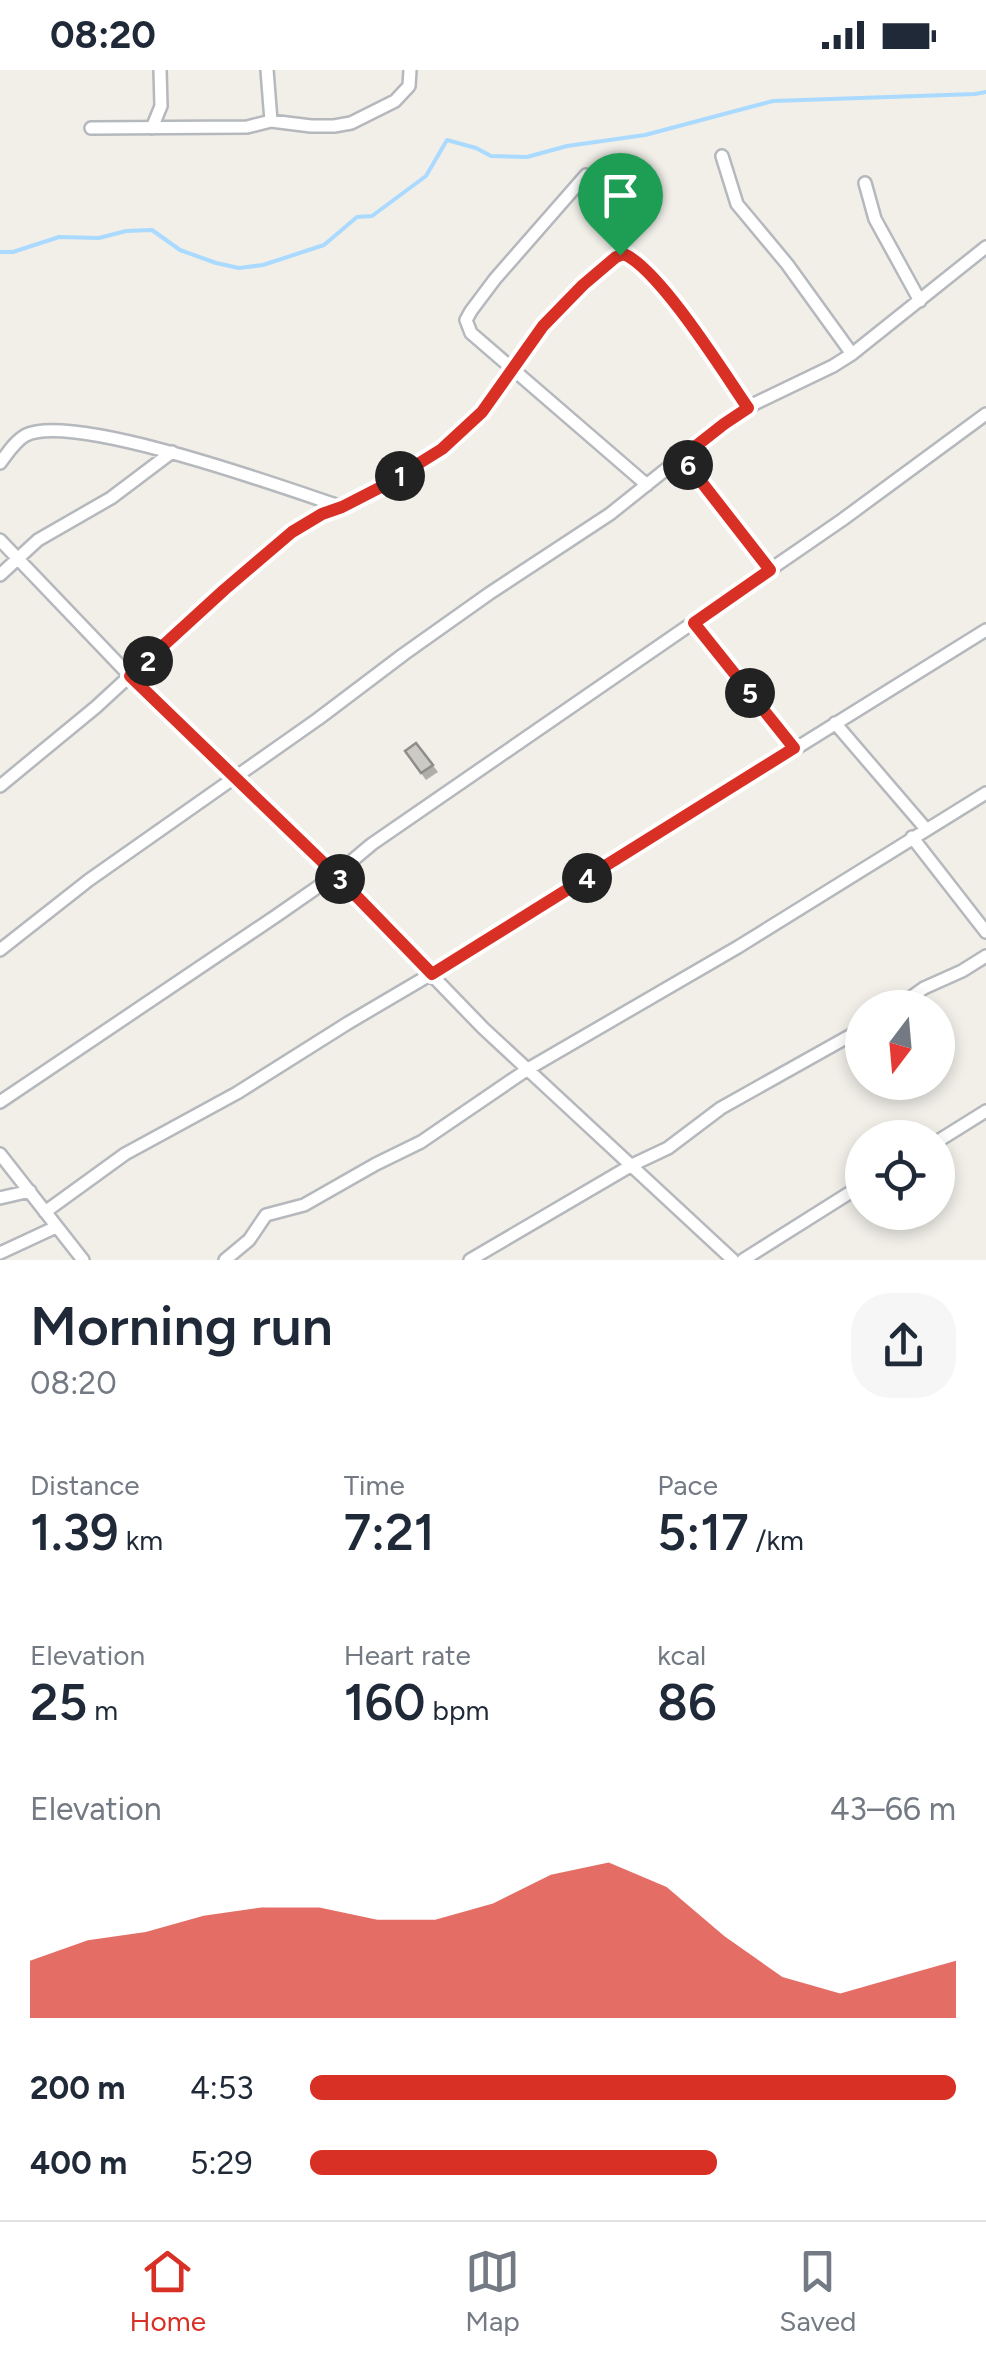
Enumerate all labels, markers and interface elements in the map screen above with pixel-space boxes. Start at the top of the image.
text: 08:20 [50,12,156,58]
pin [578,153,663,256]
icon: arrive [593,168,648,223]
pin: 6 [663,440,713,490]
text: 6 [680,448,696,482]
pin: 1 [375,451,425,501]
text: 1 [394,459,406,493]
pin: 2 [123,636,173,686]
text: 2 [140,644,156,678]
pin: 5 [725,668,775,718]
text: 5 [742,676,758,710]
pin: 4 [562,853,612,903]
pin: 3 [315,854,365,904]
text: 4 [578,861,596,895]
text: 3 [332,862,348,896]
north arrow [845,990,955,1100]
map controls [845,990,955,1230]
button: locate [845,1120,955,1230]
text: Morning run [30,1293,333,1359]
button: share [851,1293,956,1398]
text: 08:20 [30,1364,117,1402]
text: Distance [30,1468,140,1502]
text: Time [344,1468,405,1502]
text: Pace [657,1468,718,1502]
text: 1.39 [30,1502,119,1563]
text: 7:21 [344,1502,435,1563]
text: 5:17 [657,1502,749,1563]
text: km [119,1523,163,1557]
text: /km [749,1523,804,1557]
text: Elevation [30,1638,145,1672]
text: Heart rate [344,1638,471,1672]
text: kcal [657,1638,706,1672]
text: 25 [30,1672,87,1733]
text: 160 [344,1672,426,1733]
text: 86 [657,1672,717,1733]
text: m [87,1693,118,1727]
text: bpm [426,1693,489,1727]
text: Elevation [30,1790,162,1828]
text: 43–66 m [830,1790,956,1828]
text: 200 m [30,2069,126,2107]
text: 4:53 [190,2069,254,2107]
text: 400 m [30,2144,127,2182]
text: 5:29 [190,2144,253,2182]
tab: Home [130,2244,206,2338]
tab: Map [465,2244,520,2338]
tab: Saved [779,2244,856,2338]

